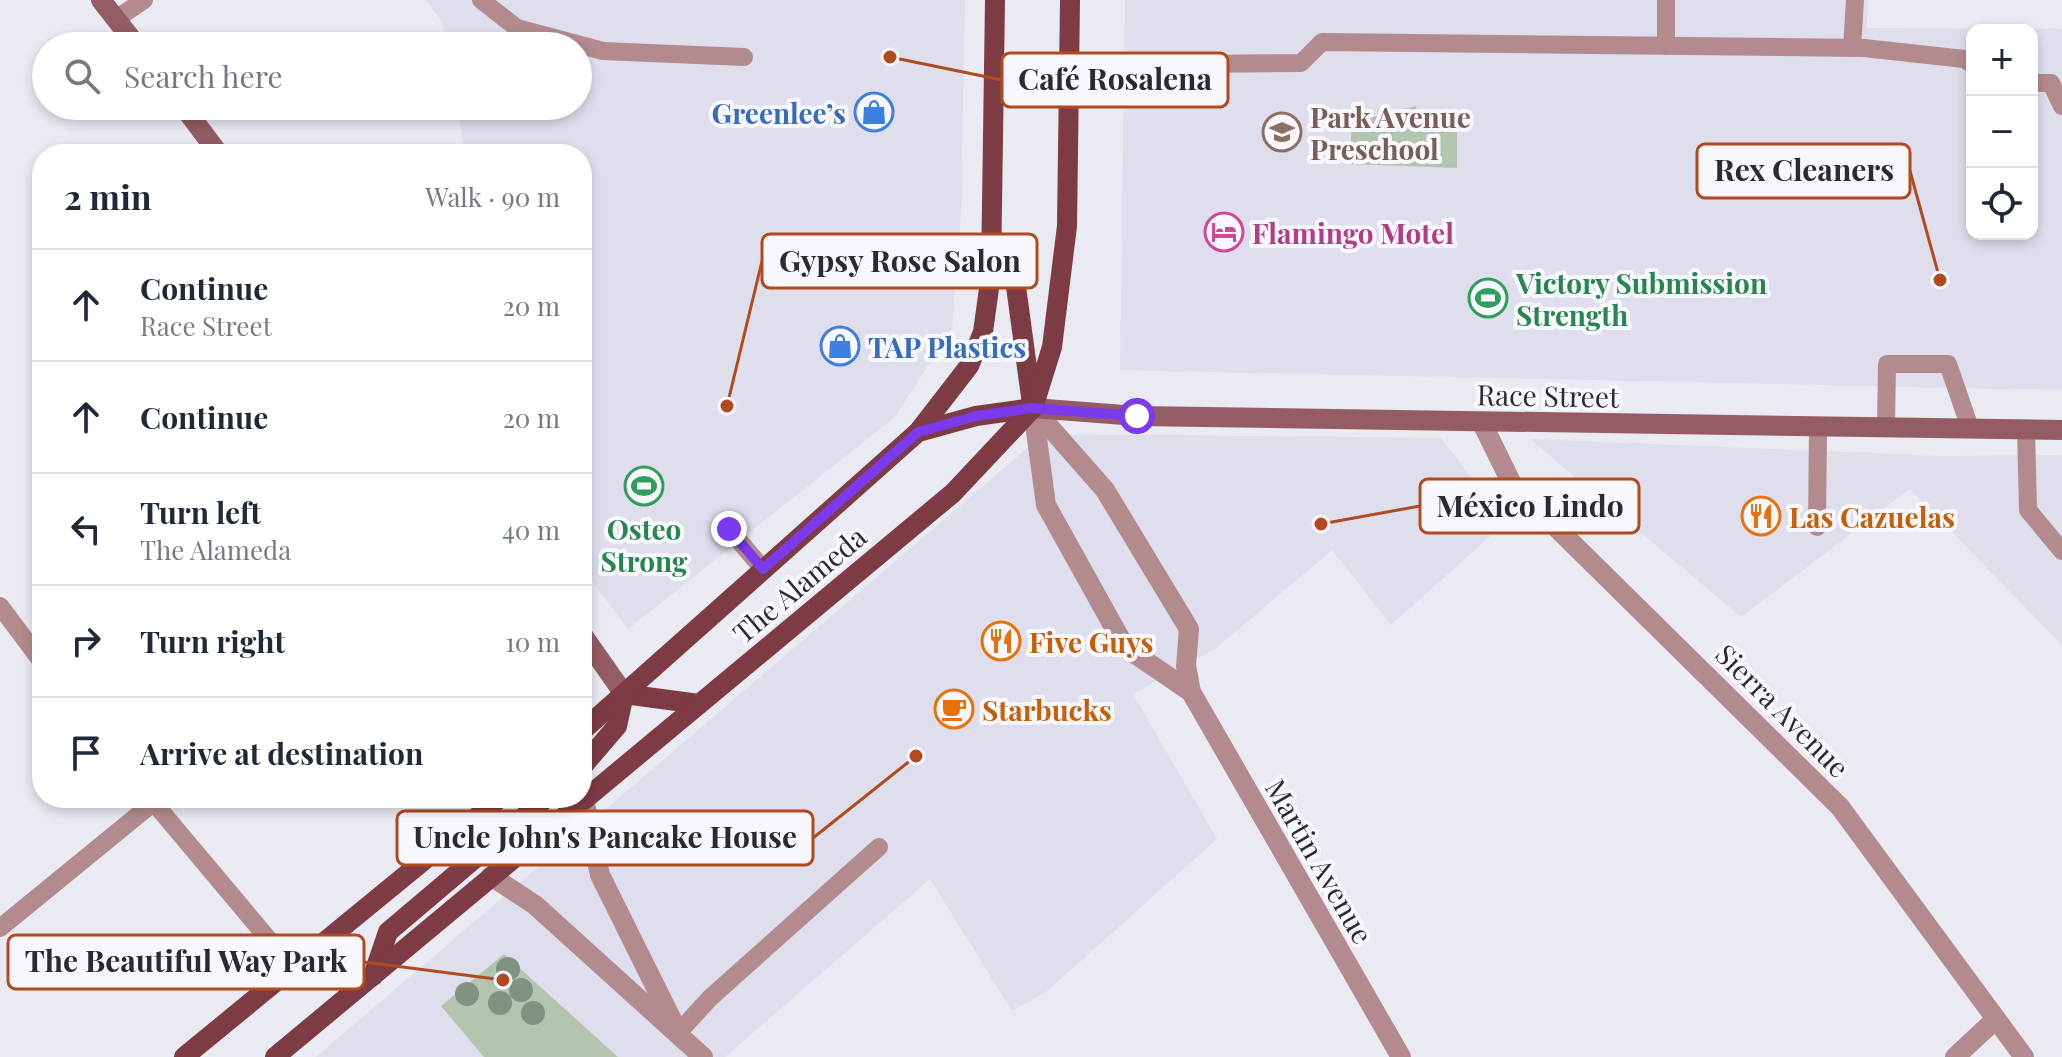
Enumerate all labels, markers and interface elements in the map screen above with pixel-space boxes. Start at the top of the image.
map controls [1966,24,2038,240]
button: + [1966,24,2038,96]
search box [32,32,592,120]
callout: Café Rosalena [1002,53,1228,107]
icon: search [60,54,104,98]
text: Search here [124,56,283,96]
text: Café Rosalena [1018,58,1212,98]
shop icon: Greenlee’s [853,91,895,133]
place label: Greenlee’s [712,94,846,131]
button: − [1966,96,2038,168]
place label: Park Avenue Preschool [1310,98,1471,167]
school or university icon: Park Avenue Preschool [1261,111,1303,153]
callout: Rex Cleaners [1697,144,1910,198]
text: Rex Cleaners [1714,149,1894,189]
button: locate [1966,168,2038,240]
text: 2 min [64,173,152,219]
text: Walk · 90 m [425,179,560,214]
hotel icon: Flamingo Motel [1203,211,1245,253]
place label: Flamingo Motel [1252,214,1454,251]
callout: Gypsy Rose Salon [762,234,1037,288]
text: Gypsy Rose Salon [779,240,1022,280]
place label: Victory Submission Strength [1515,264,1767,333]
text: Continue [140,268,268,308]
sports icon: Victory Submission Strength [1467,277,1509,319]
icon: ahead [64,283,108,327]
text: 20 m [502,288,560,323]
text: Race Street [140,308,272,343]
shop icon: TAP Plastics [819,325,861,367]
place label: TAP Plastics [868,328,1026,365]
street label: Race Street [1477,375,1620,415]
icon: ahead [64,395,108,439]
text: Continue [140,397,268,437]
route start [1119,398,1155,434]
text: 20 m [502,400,560,435]
sports icon: Osteo Strong [623,465,665,507]
callout: México Lindo [1420,479,1639,533]
text: México Lindo [1436,485,1624,525]
text: Turn left [140,492,261,532]
restaurant icon: Las Cazuelas [1740,495,1782,537]
place label: Las Cazuelas [1789,498,1955,535]
icon: left [64,507,108,551]
place label: Osteo Strong [600,510,688,579]
route end [711,511,747,547]
text: 40 m [502,512,560,547]
street label: The Alameda [725,518,873,650]
text: The Alameda [140,532,291,567]
icon: right [64,619,108,663]
restaurant icon: Five Guys [980,620,1022,662]
text: Turn right [140,621,285,661]
place label: Five Guys [1029,623,1153,660]
text: 10 m [505,624,560,659]
street label: Sierra Avenue [1708,635,1858,785]
cafe icon: Starbucks [933,688,975,730]
place label: Starbucks [982,691,1112,728]
icon: arrive [64,731,108,775]
text: Arrive at destination [140,733,423,773]
street label: Martin Avenue [1258,772,1382,950]
callout: Uncle John's Pancake House [397,811,813,865]
text: Uncle John's Pancake House [413,816,797,856]
callout: The Beautiful Way Park [8,935,364,989]
text: The Beautiful Way Park [25,940,348,980]

